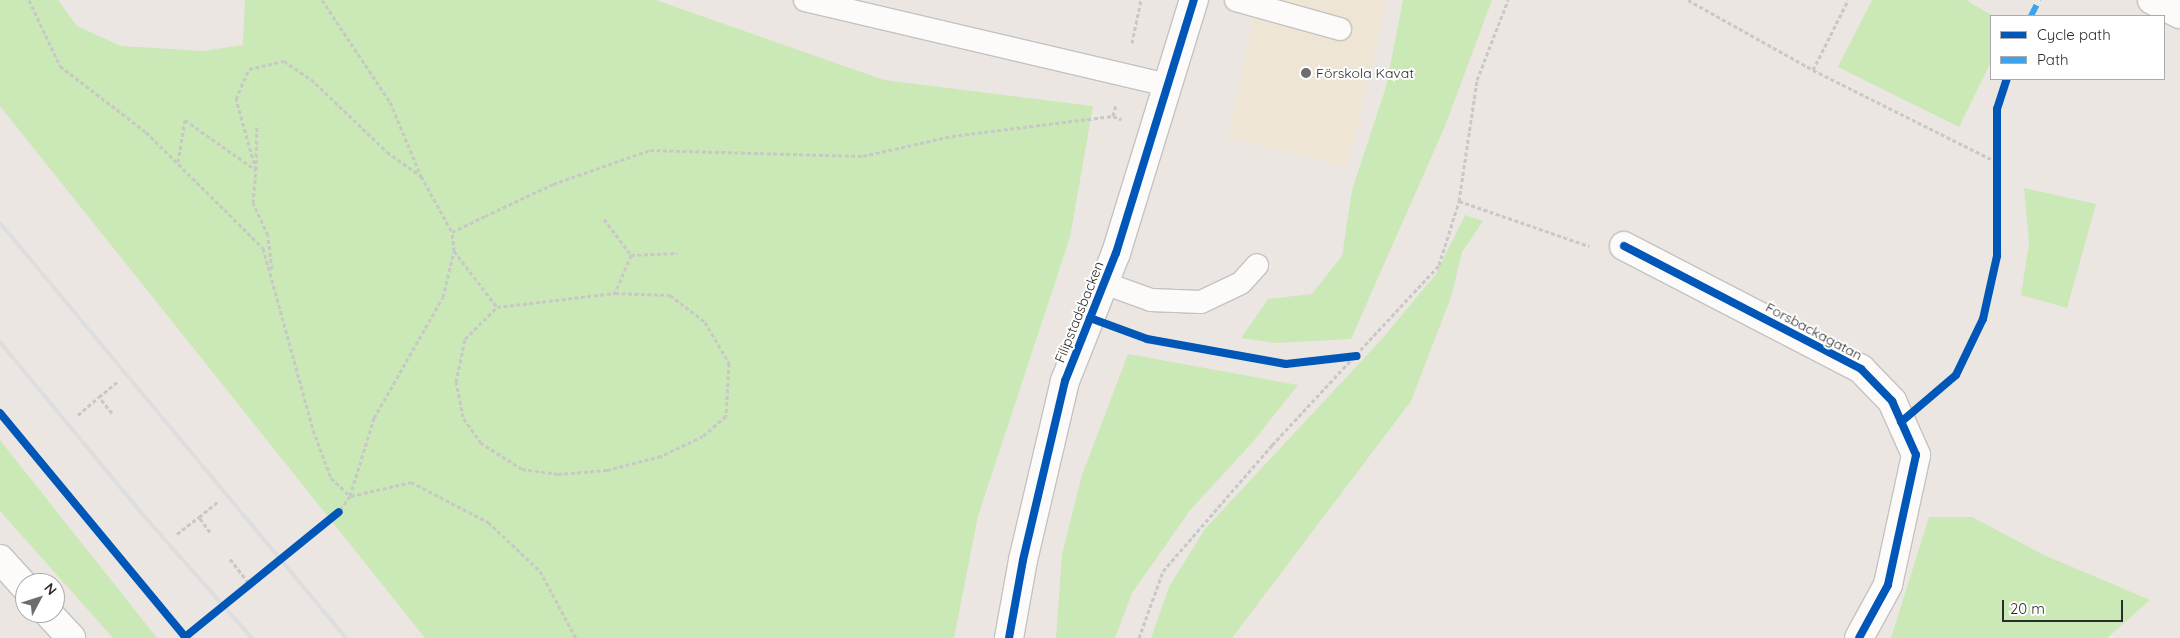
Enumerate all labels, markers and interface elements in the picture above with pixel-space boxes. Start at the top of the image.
legend [1990,15,2165,80]
text: Cycle path [2037,25,2111,44]
text: Path [2037,50,2069,69]
place label: Förskola Kavat [1316,65,1414,81]
marker: Förskola Kavat [1300,67,1312,79]
street label: Filipstadsbacken [1051,259,1107,365]
street label: Forsbackagatan [1763,299,1865,363]
north arrow [15,573,65,623]
text: N [41,579,61,599]
scale bar [2005,590,2126,622]
text: 20 m [2010,599,2045,618]

